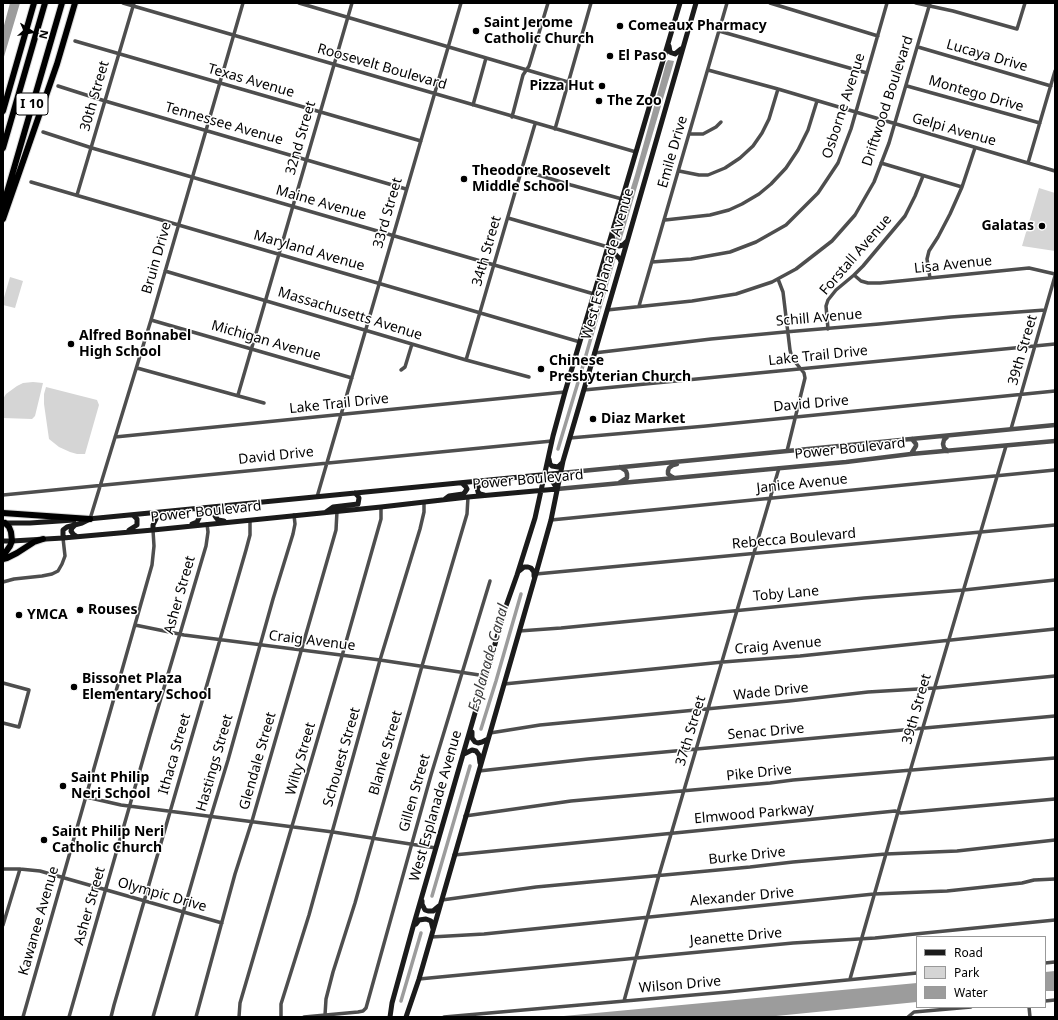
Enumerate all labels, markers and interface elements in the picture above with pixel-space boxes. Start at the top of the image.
north arrow [12,12,52,52]
place label: Saint Jerome Catholic Church [484,15,594,48]
place label: Comeaux Pharmacy [628,18,767,34]
marker: Comeaux Pharmacy [615,21,625,31]
marker: Saint Jerome Catholic Church [471,26,481,36]
text: N [36,29,52,41]
street label: Driftwood Boulevard [859,34,917,168]
street label: Lucaya Drive [944,36,1030,76]
street label: Roosevelt Boulevard [315,40,449,94]
place label: El Paso [618,48,667,64]
marker: El Paso [605,51,615,61]
street label: Osborne Avenue [819,51,869,161]
street label: 30th Street [77,59,113,133]
street label: Texas Avenue [206,61,296,101]
street label: Montego Drive [927,72,1025,116]
place label: Pizza Hut [529,78,594,94]
marker: Pizza Hut [597,81,607,91]
road number: I 10 [16,93,48,115]
place label: The Zoo [607,93,662,109]
marker: The Zoo [594,96,604,106]
street label: Tennessee Avenue [163,99,285,149]
street label: 32nd Street [282,99,320,177]
street label: Gelpi Avenue [910,110,998,150]
street label: Emile Drive [655,114,691,190]
place label: Theodore Roosevelt Middle School [472,163,610,196]
marker: Theodore Roosevelt Middle School [459,174,469,184]
street label: 33rd Street [370,176,406,250]
street label: Maine Avenue [274,182,368,224]
street label: West Esplanade Avenue [578,187,638,341]
street label: Forstall Avenue [816,211,896,299]
street label: 34th Street [469,214,505,288]
place label: Galatas [981,218,1034,234]
street label: Bruin Drive [139,220,175,296]
marker: Galatas [1037,221,1047,231]
street label: Maryland Avenue [251,227,367,275]
street label: Lisa Avenue [913,253,993,277]
street label: Massachusetts Avenue [276,284,424,344]
street label: Schill Avenue [775,306,863,330]
street label: 39th Street [1005,313,1041,387]
street label: Michigan Avenue [209,317,323,365]
place label: Alfred Bonnabel High School [79,328,191,360]
marker: Alfred Bonnabel High School [66,339,76,349]
street label: Lake Trail Drive [767,342,869,370]
place label: Chinese Presbyterian Church [549,353,691,386]
marker: Chinese Presbyterian Church [536,364,546,374]
street label: Lake Trail Drive [288,390,390,418]
street label: David Drive [773,392,849,416]
place label: Diaz Market [601,411,685,427]
marker: Diaz Market [588,414,598,424]
street label: Power Boulevard [794,435,906,463]
street label: David Drive [237,444,315,468]
street label: Power Boulevard [472,467,584,493]
street label: Janice Avenue [756,471,848,497]
street label: Power Boulevard [150,498,262,526]
street label: Rebecca Boulevard [731,525,857,553]
street label: Asher Street [161,554,199,636]
street label: Toby Lane [752,583,820,605]
place label: Rouses [88,602,137,618]
water label: Esplanade Canal [465,602,513,714]
marker: Rouses [75,605,85,615]
place label: YMCA [27,607,68,623]
marker: YMCA [14,610,24,620]
street label: Craig Avenue [268,627,356,655]
street label: Craig Avenue [734,634,822,658]
place label: Bissonet Plaza Elementary School [82,671,212,704]
street label: 39th Street [899,672,935,746]
street label: Wade Drive [733,680,809,704]
marker: Bissonet Plaza Elementary School [69,682,79,692]
street label: 37th Street [672,694,710,768]
street label: Schouest Street [320,705,364,809]
street label: Blanke Street [366,709,406,797]
street label: Glendale Street [236,710,280,812]
street label: Ithaca Street [155,712,195,796]
street label: Hastings Street [193,712,237,814]
street label: Senac Drive [727,720,805,744]
street label: Wilty Street [283,721,319,797]
street label: West Esplanade Avenue [406,729,466,883]
street label: Gillen Street [396,752,434,834]
street label: Pike Drive [725,761,793,785]
place label: Saint Philip Neri School [71,770,151,802]
marker: Saint Philip Neri School [58,781,68,791]
street label: Elmwood Parkway [693,800,815,828]
place label: Saint Philip Neri Catholic Church [52,824,164,856]
marker: Saint Philip Neri Catholic Church [39,835,49,845]
street label: Burke Drive [708,844,786,868]
street label: Kawanee Avenue [15,865,63,977]
street label: Asher Street [71,865,109,947]
street label: Olympic Drive [115,874,209,916]
street label: Alexander Drive [689,884,795,910]
street label: Jeanette Drive [689,925,783,949]
legend [916,936,1046,1008]
text: Road [954,944,983,961]
text: Park [954,964,979,981]
street label: Wilson Drive [638,973,722,997]
text: Water [954,984,988,1001]

